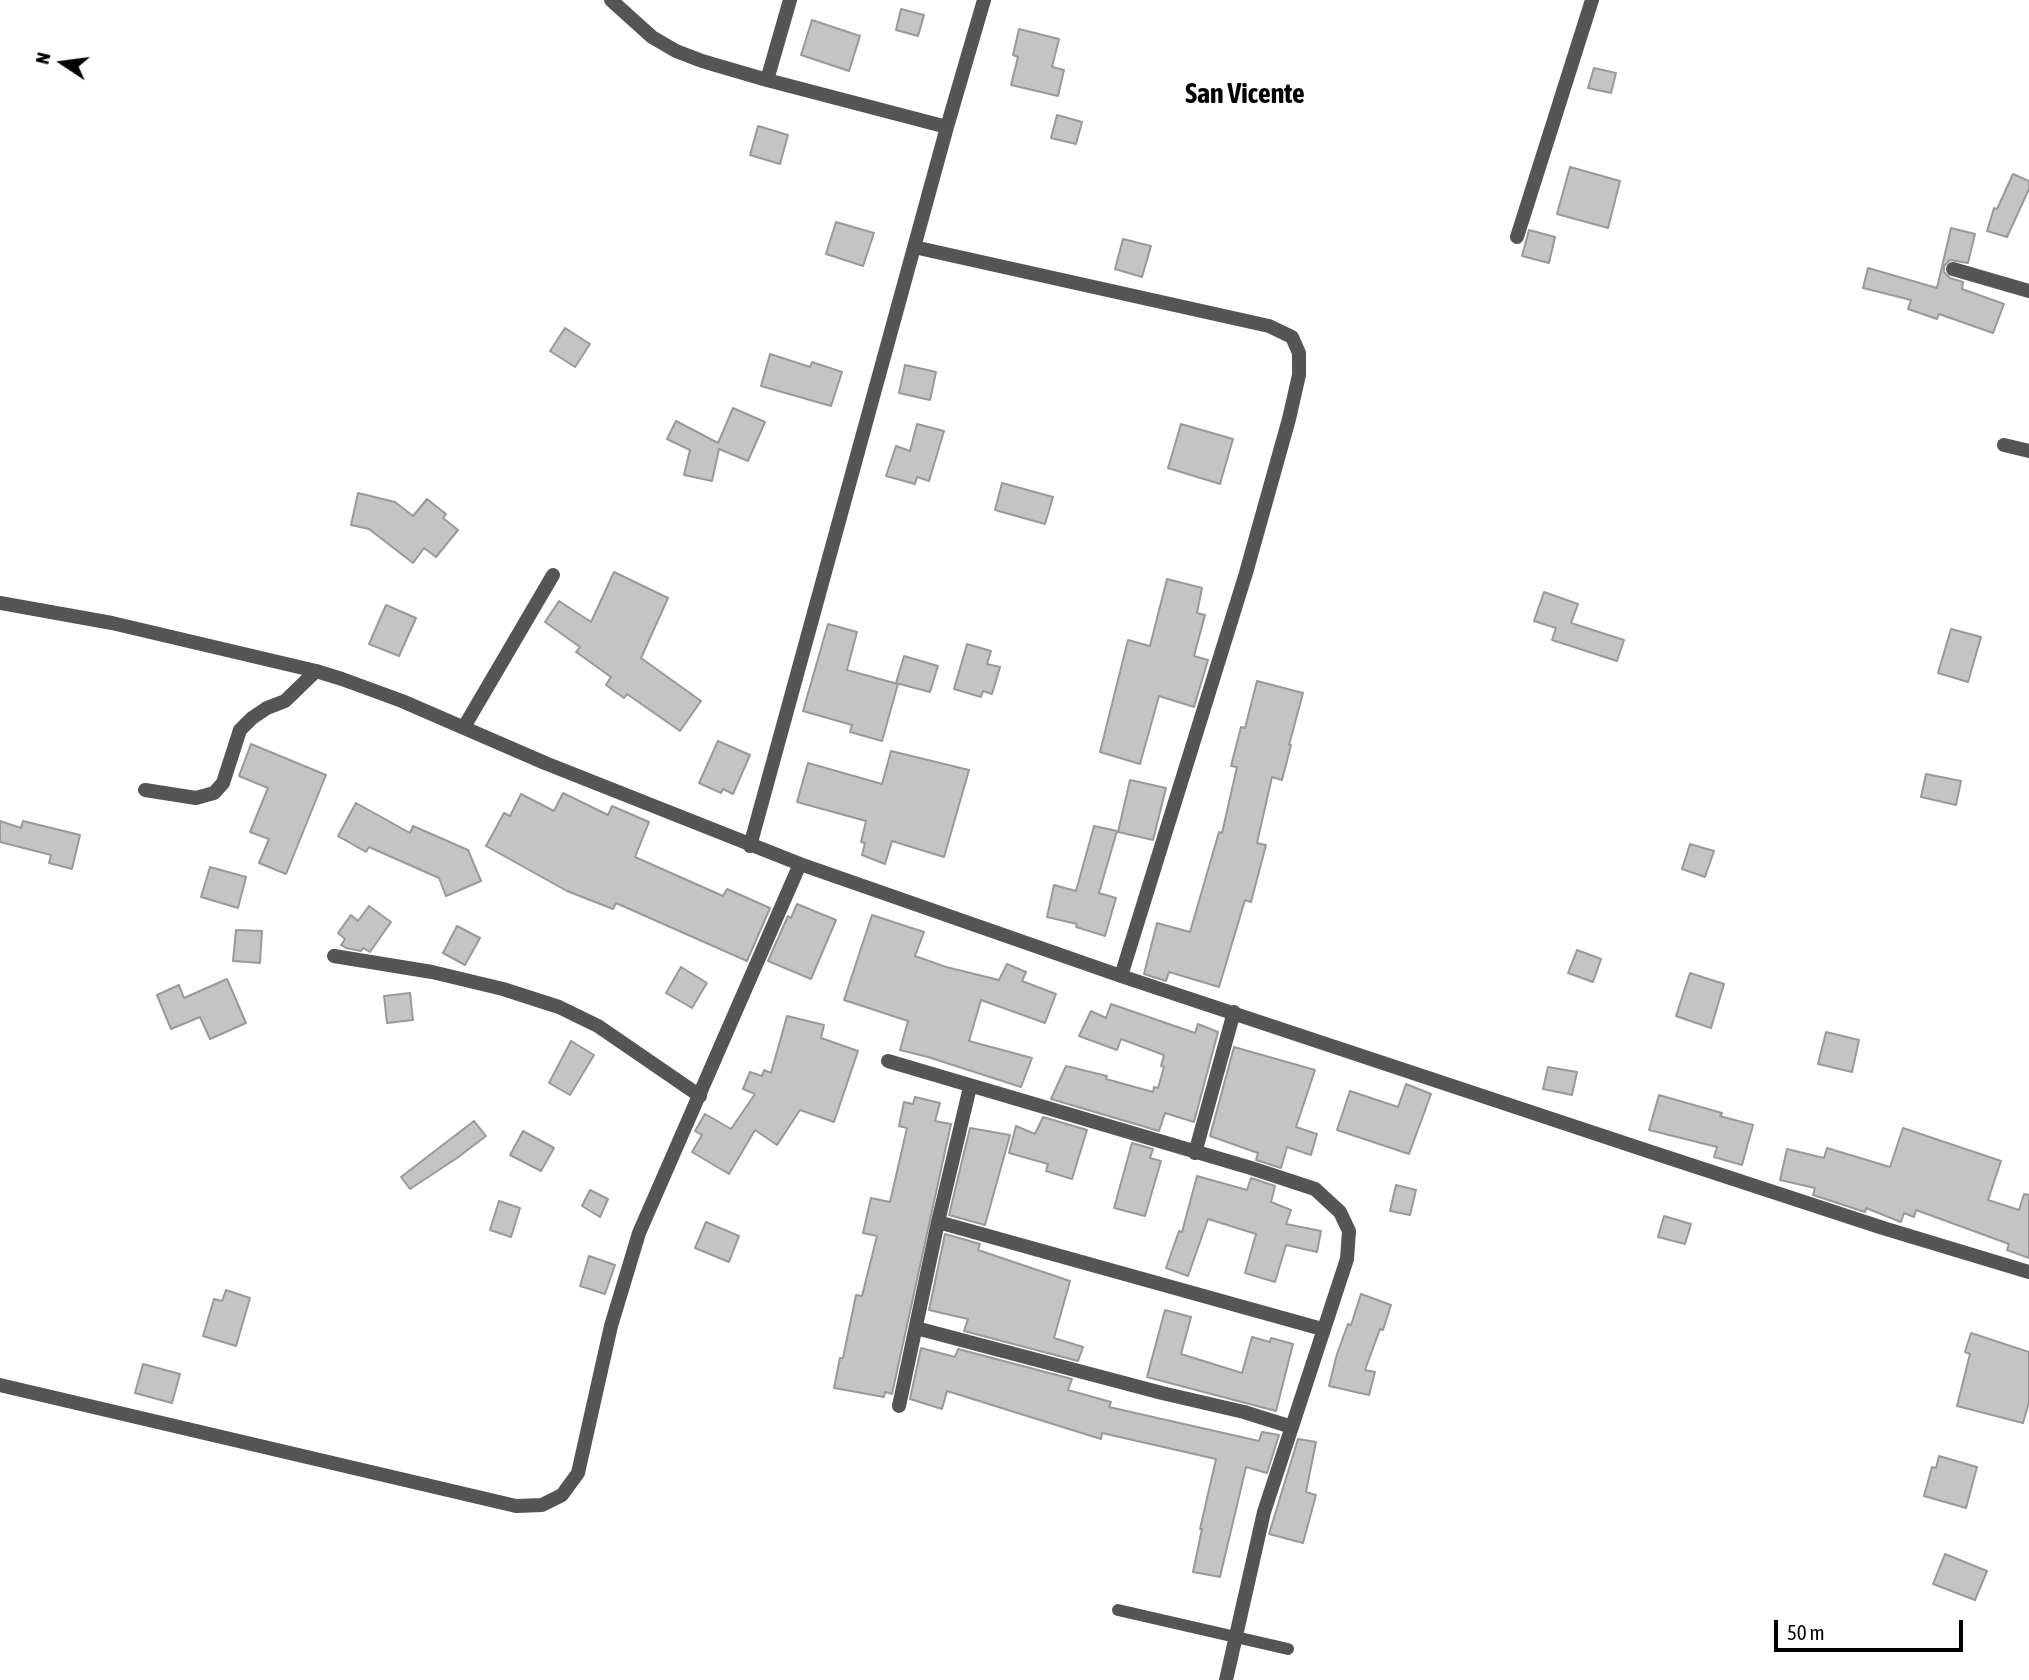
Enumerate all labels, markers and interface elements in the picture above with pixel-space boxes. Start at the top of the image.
north arrow [28,28,98,98]
text: N [31,50,55,66]
district label: San Vicente [1185,77,1305,111]
scale bar [1777,1606,1966,1650]
text: 50 m [1787,1620,1825,1644]

